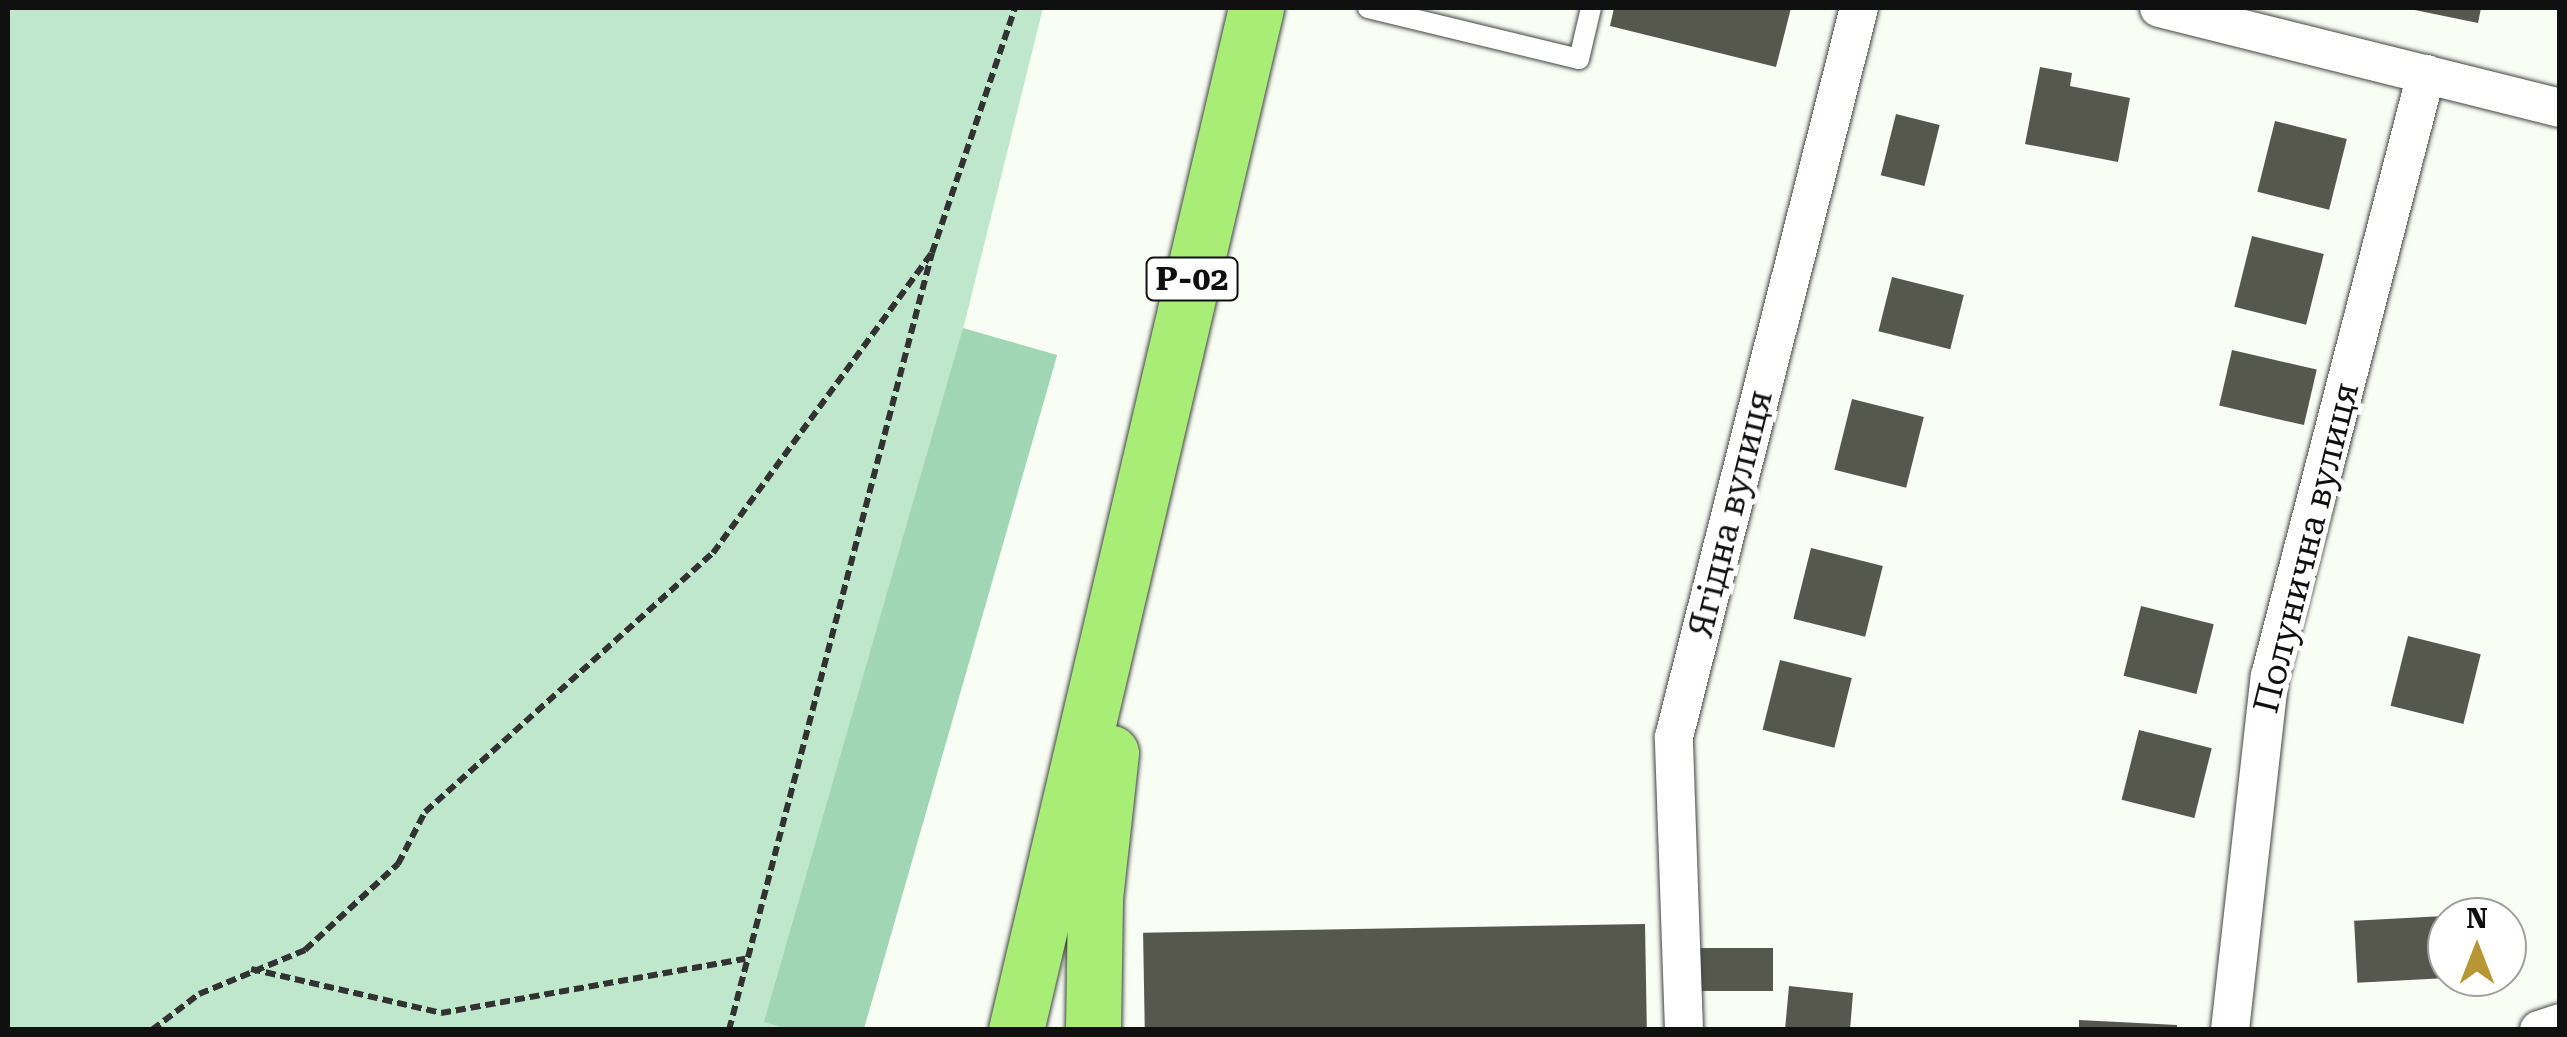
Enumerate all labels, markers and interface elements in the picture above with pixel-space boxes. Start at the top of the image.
road number: Р-02 [1144,252,1240,306]
street label: Полунична вулиця [2246,378,2368,718]
street label: Ягідна вулиця [1680,386,1782,642]
north arrow [2427,897,2527,997]
text: N [2466,902,2488,935]

